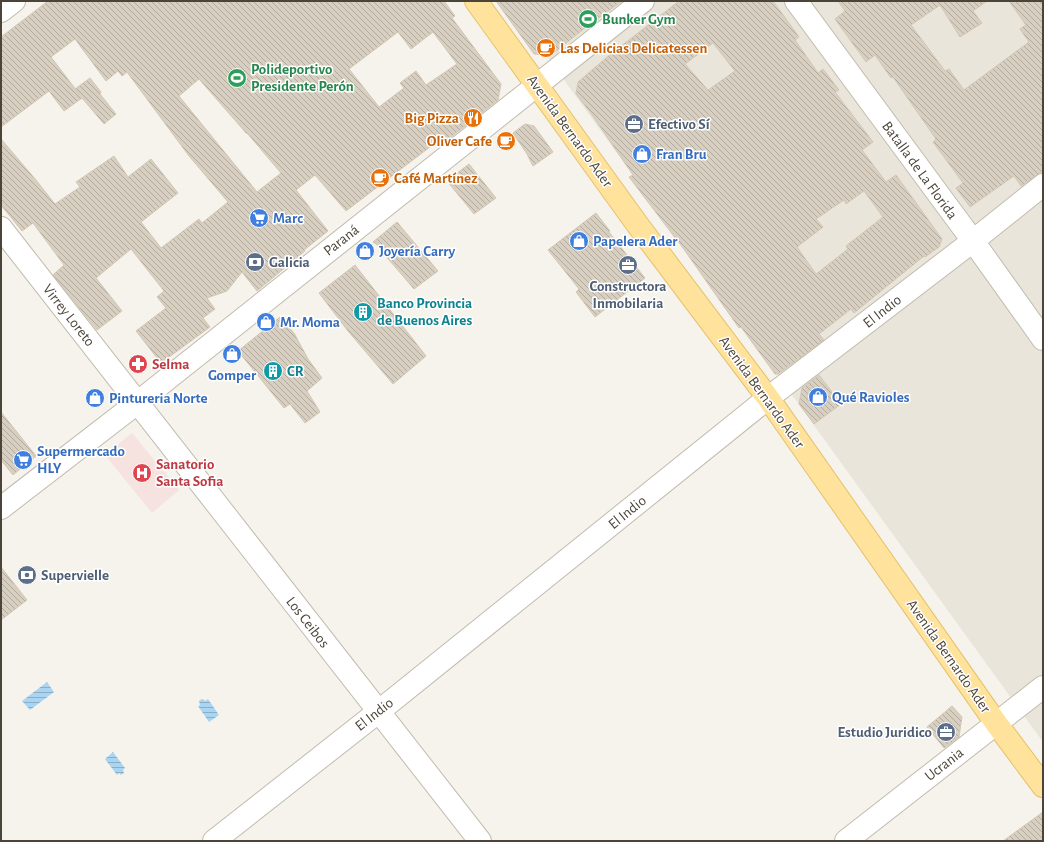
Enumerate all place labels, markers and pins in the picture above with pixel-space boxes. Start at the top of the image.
sports icon: Bunker Gym [577,8,599,30]
place label: Bunker Gym [602,12,676,27]
cafe icon: Las Delicias Delicatessen [535,37,557,59]
place label: Las Delicias Delicatessen [560,41,707,56]
place label: Polideportivo Presidente Perón [251,62,354,94]
sports icon: Polideportivo Presidente Perón [226,67,248,89]
restaurant icon: Big Pizza [462,107,484,129]
place label: Big Pizza [404,111,459,126]
office icon: Efectivo Sí [623,113,645,135]
place label: Efectivo Sí [648,117,711,132]
cafe icon: Oliver Cafe [495,130,517,152]
place label: Oliver Cafe [427,134,492,149]
shop icon: Fran Bru [631,143,653,165]
place label: Fran Bru [656,147,707,162]
cafe icon: Café Martínez [369,167,391,189]
place label: Café Martínez [394,171,478,186]
supermarket icon: Marc [248,207,270,229]
place label: Marc [273,211,303,226]
shop icon: Papelera Ader [568,230,590,252]
place label: Papelera Ader [593,234,678,249]
shop icon: Joyería Carry [354,240,376,262]
place label: Joyería Carry [379,244,456,259]
bank icon: Galicia [244,251,266,273]
office icon: Constructora Inmobilaria [617,254,639,276]
place label: Galicia [269,255,310,270]
place label: Constructora Inmobilaria [589,279,667,311]
place label: Banco Provincia de Buenos Aires [377,296,472,328]
building icon: Banco Provincia de Buenos Aires [352,301,374,323]
shop icon: Mr. Moma [255,311,277,333]
place label: Mr. Moma [280,315,340,330]
shop icon: Gomper [221,343,243,365]
pharmacy icon: Selma [127,353,149,375]
place label: Selma [152,357,190,372]
building icon: CR [262,360,284,382]
place label: CR [287,364,304,379]
place label: Gomper [208,368,257,383]
shop icon: Qué Ravioles [807,386,829,408]
shop icon: Pintureria Norte [84,387,106,409]
place label: Qué Ravioles [832,390,910,405]
place label: Pintureria Norte [109,391,208,406]
place label: Supermercado HLY [37,444,125,476]
supermarket icon: Supermercado HLY [12,449,34,471]
place label: Sanatorio Santa Sofia [156,457,223,489]
hospital icon: Sanatorio Santa Sofia [131,462,153,484]
bank icon: Supervielle [16,564,38,586]
place label: Supervielle [41,568,109,583]
office icon: Estudio Juridico [935,721,957,743]
place label: Estudio Juridico [837,725,932,740]

